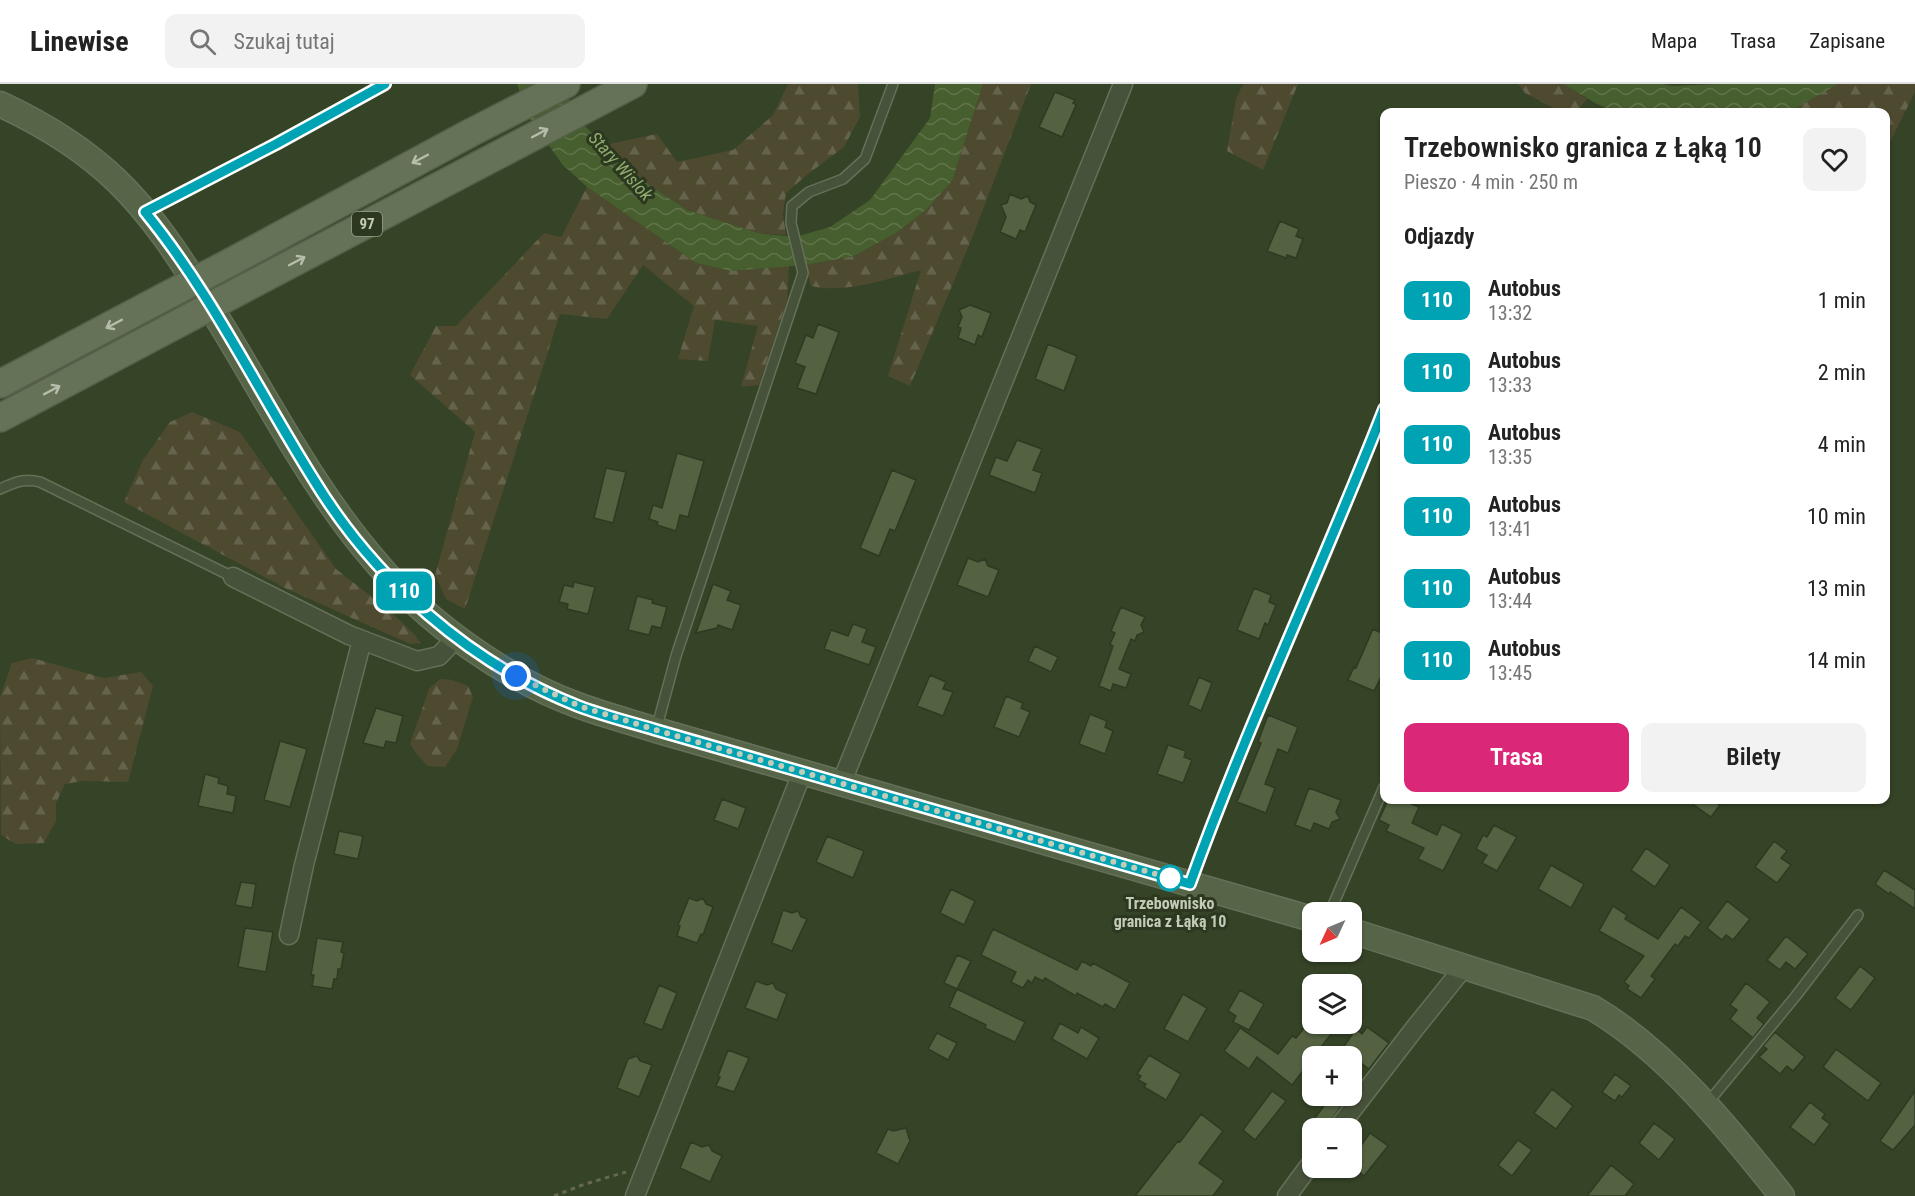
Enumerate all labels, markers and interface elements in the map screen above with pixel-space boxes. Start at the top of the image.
search box [165,14,585,68]
text: Linewise [30,25,129,58]
icon: search [186,25,219,58]
text: Szukaj tutaj [234,29,335,54]
text: Mapa [1651,29,1697,53]
text: Trasa [1730,29,1776,53]
text: Zapisane [1809,29,1885,53]
one-way arrow [531,127,548,139]
water label: Stary Wislok [585,127,658,206]
button: heart [1803,128,1866,191]
text: Trzebownisko granica z Łąką 10 [1404,131,1762,164]
one-way arrow [412,154,430,165]
text: Pieszo · 4 min · 250 m [1404,170,1578,194]
road number: 97 [352,212,382,236]
text: Odjazdy [1404,224,1474,249]
one-way arrow [288,255,306,266]
text: Autobus [1488,276,1561,301]
text: 110 [1421,288,1453,312]
text: 1 min [1818,288,1866,313]
text: 13:32 [1488,301,1532,325]
one-way arrow [106,318,123,330]
text: Autobus [1488,348,1561,373]
text: 110 [1421,360,1453,384]
text: 2 min [1818,360,1866,385]
text: 13:33 [1488,373,1532,397]
one-way arrow [42,384,60,395]
text: Autobus [1488,420,1561,445]
text: 110 [1421,432,1453,456]
text: 4 min [1818,432,1866,457]
text: 13:35 [1488,445,1532,469]
text: Autobus [1488,492,1561,517]
text: 110 [1421,504,1453,528]
text: 10 min [1807,504,1866,529]
text: 13:41 [1488,517,1532,541]
text: Autobus [1488,564,1561,589]
line badge: 110 [370,572,438,610]
text: 110 [1421,576,1453,600]
text: 13 min [1807,576,1866,601]
text: 110 [388,579,420,603]
text: 13:44 [1488,589,1532,613]
text: Autobus [1488,636,1561,661]
text: 110 [1421,648,1453,672]
text: 14 min [1807,648,1866,673]
your location [501,661,531,691]
text: 13:45 [1488,661,1532,685]
button: Trasa [1404,723,1629,792]
button: Bilety [1641,723,1866,792]
marker: Trzebownisko granica z Łąką 10 [1157,865,1183,891]
place label: Trzebownisko granica z Łąką 10 [1114,894,1226,931]
north arrow [1302,902,1362,962]
map controls [1302,902,1362,1178]
button: layers [1302,974,1362,1034]
button: + [1302,1046,1362,1106]
button: − [1302,1118,1362,1178]

